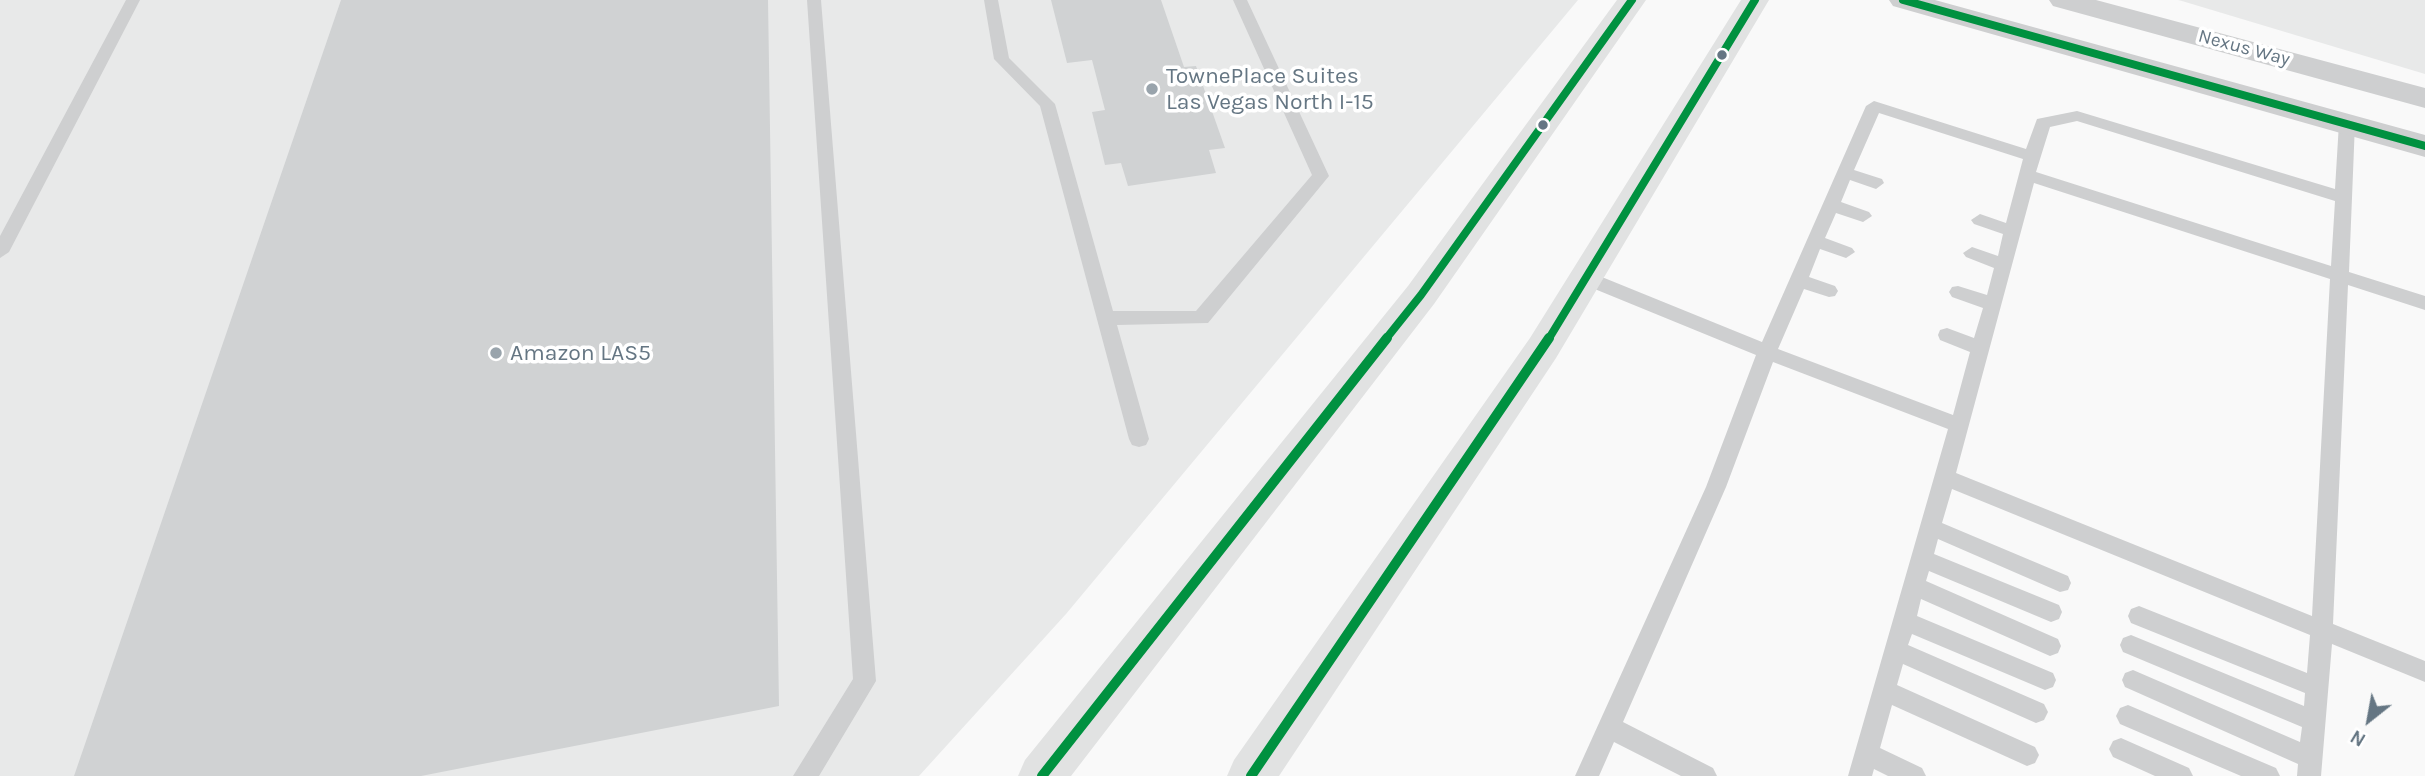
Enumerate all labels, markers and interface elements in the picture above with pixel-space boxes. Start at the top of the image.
street label: Nexus Way [2196,25,2292,71]
unlabelled marker [1715,48,1729,62]
place label: TownePlace Suites Las Vegas North I-15 [1166,62,1374,116]
marker: TownePlace Suites Las Vegas North I-15 [1144,81,1160,97]
unlabelled marker [1536,118,1550,132]
place label: Amazon LAS5 [510,339,651,367]
marker: Amazon LAS5 [488,345,504,361]
north arrow [2334,685,2404,755]
text: N [2347,725,2370,751]

